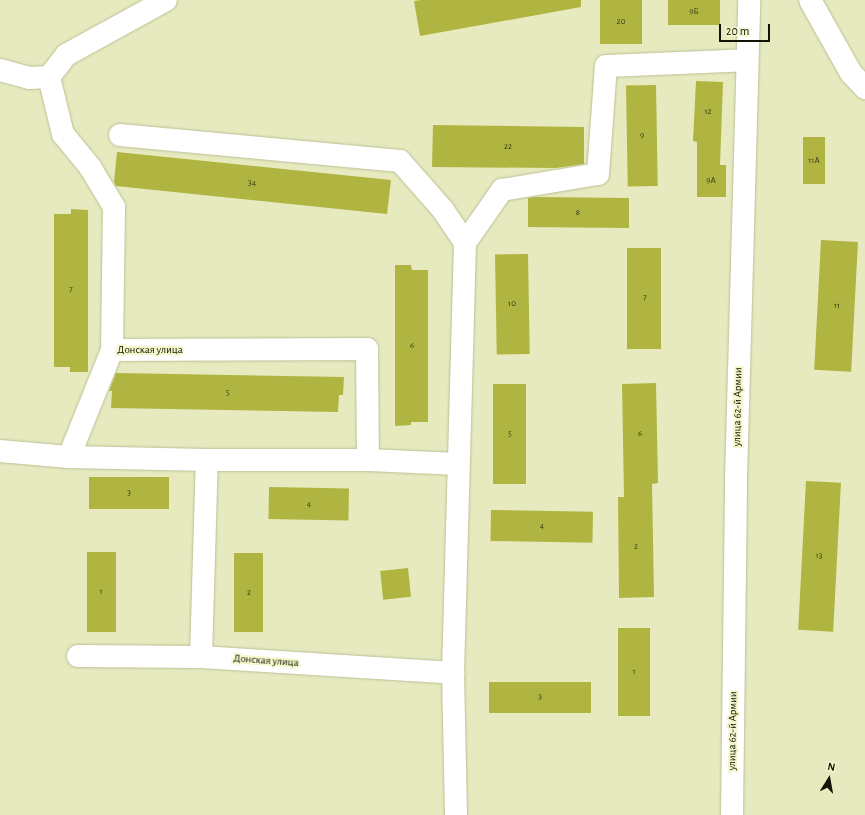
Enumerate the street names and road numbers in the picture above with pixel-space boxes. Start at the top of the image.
street label: Донская улица [117,343,183,357]
street label: улица 62-й Армии [731,367,745,447]
street label: Донская улица [233,652,299,670]
street label: улица 62-й Армии [726,691,740,771]

